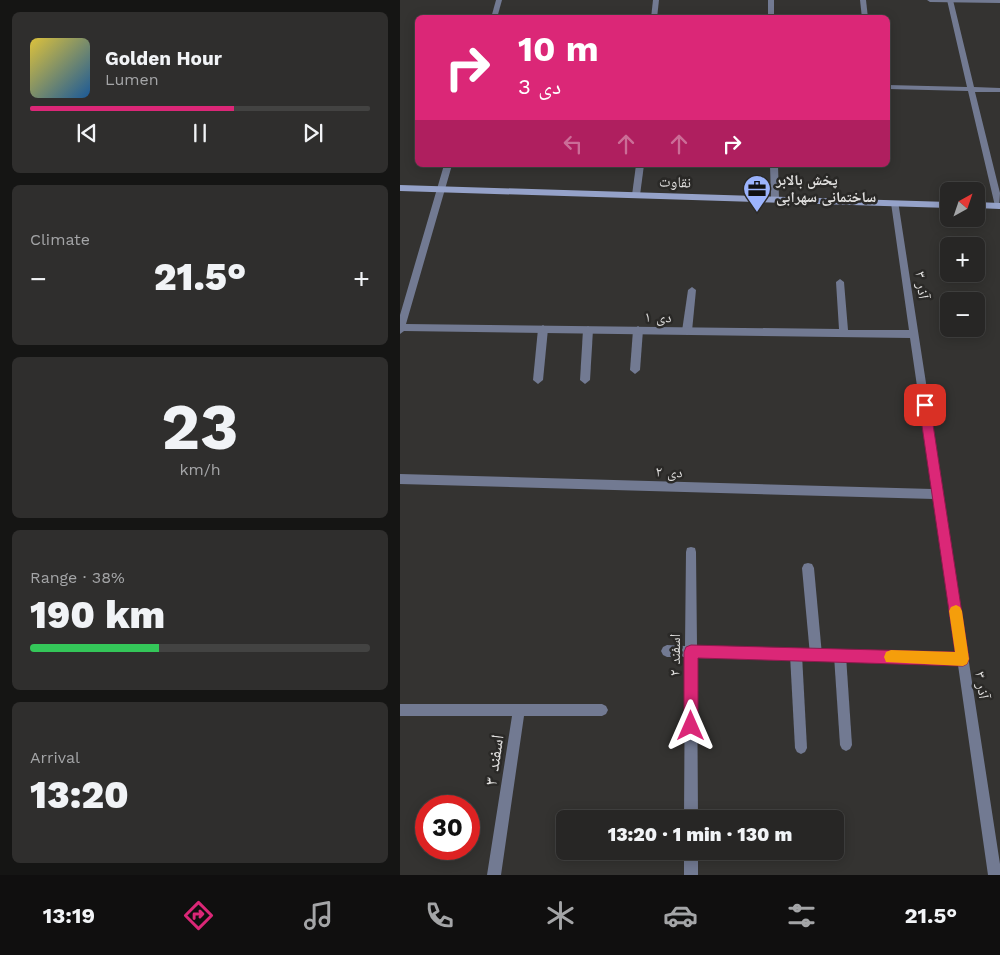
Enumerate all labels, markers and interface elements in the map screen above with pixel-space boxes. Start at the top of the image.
text: 10 m [518,28,599,70]
icon: right [435,35,500,100]
text: Golden Hour [105,47,222,70]
text: Lumen [105,70,159,89]
text: دی 3 [518,74,561,99]
icon: previous [73,119,101,147]
icon: pause [186,119,214,147]
icon: next [299,119,327,147]
icon: left [559,130,587,158]
icon: ahead [612,130,640,158]
icon: ahead [665,130,693,158]
icon: right [718,130,746,158]
place label: پخش بالابر ساختمانی سهرابی [775,171,876,206]
street label: نقاوت [659,172,691,192]
office icon: پخش بالابر ساختمانی سهرابی [742,174,772,213]
north arrow [940,182,985,228]
map controls [940,182,985,337]
text: Climate [30,230,90,249]
button: + [940,237,985,282]
text: 21.5° [154,255,246,299]
text: − [30,262,47,295]
text: + [353,262,370,295]
street label: آذر ۳ [911,270,933,301]
button: − [940,292,985,337]
street label: دی ۱ [644,308,672,327]
pin [904,384,946,426]
text: 23 [161,389,239,465]
icon: arrive [911,391,939,419]
text: km/h [179,460,221,479]
street label: دی ۲ [655,463,683,482]
text: Range · 38% [30,568,125,587]
text: 190 km [30,593,165,637]
street label: اسفند ۲ [666,634,684,676]
street label: آذر ۳ [971,670,993,701]
position arrow [664,699,716,751]
street label: اسفند ۳ [480,733,507,787]
text: Arrival [30,748,80,767]
text: 13:20 [30,773,129,817]
speed limit sign: 30 [415,795,480,860]
text: 13:20 · 1 min · 130 m [608,823,792,846]
icon: directions [181,898,216,933]
icon: music [301,898,336,933]
icon: phone [422,898,457,933]
icon: climate [543,898,578,933]
icon: car [663,898,698,933]
icon: filters [784,898,819,933]
text: 13:19 [43,903,95,928]
text: 21.5° [904,903,957,928]

